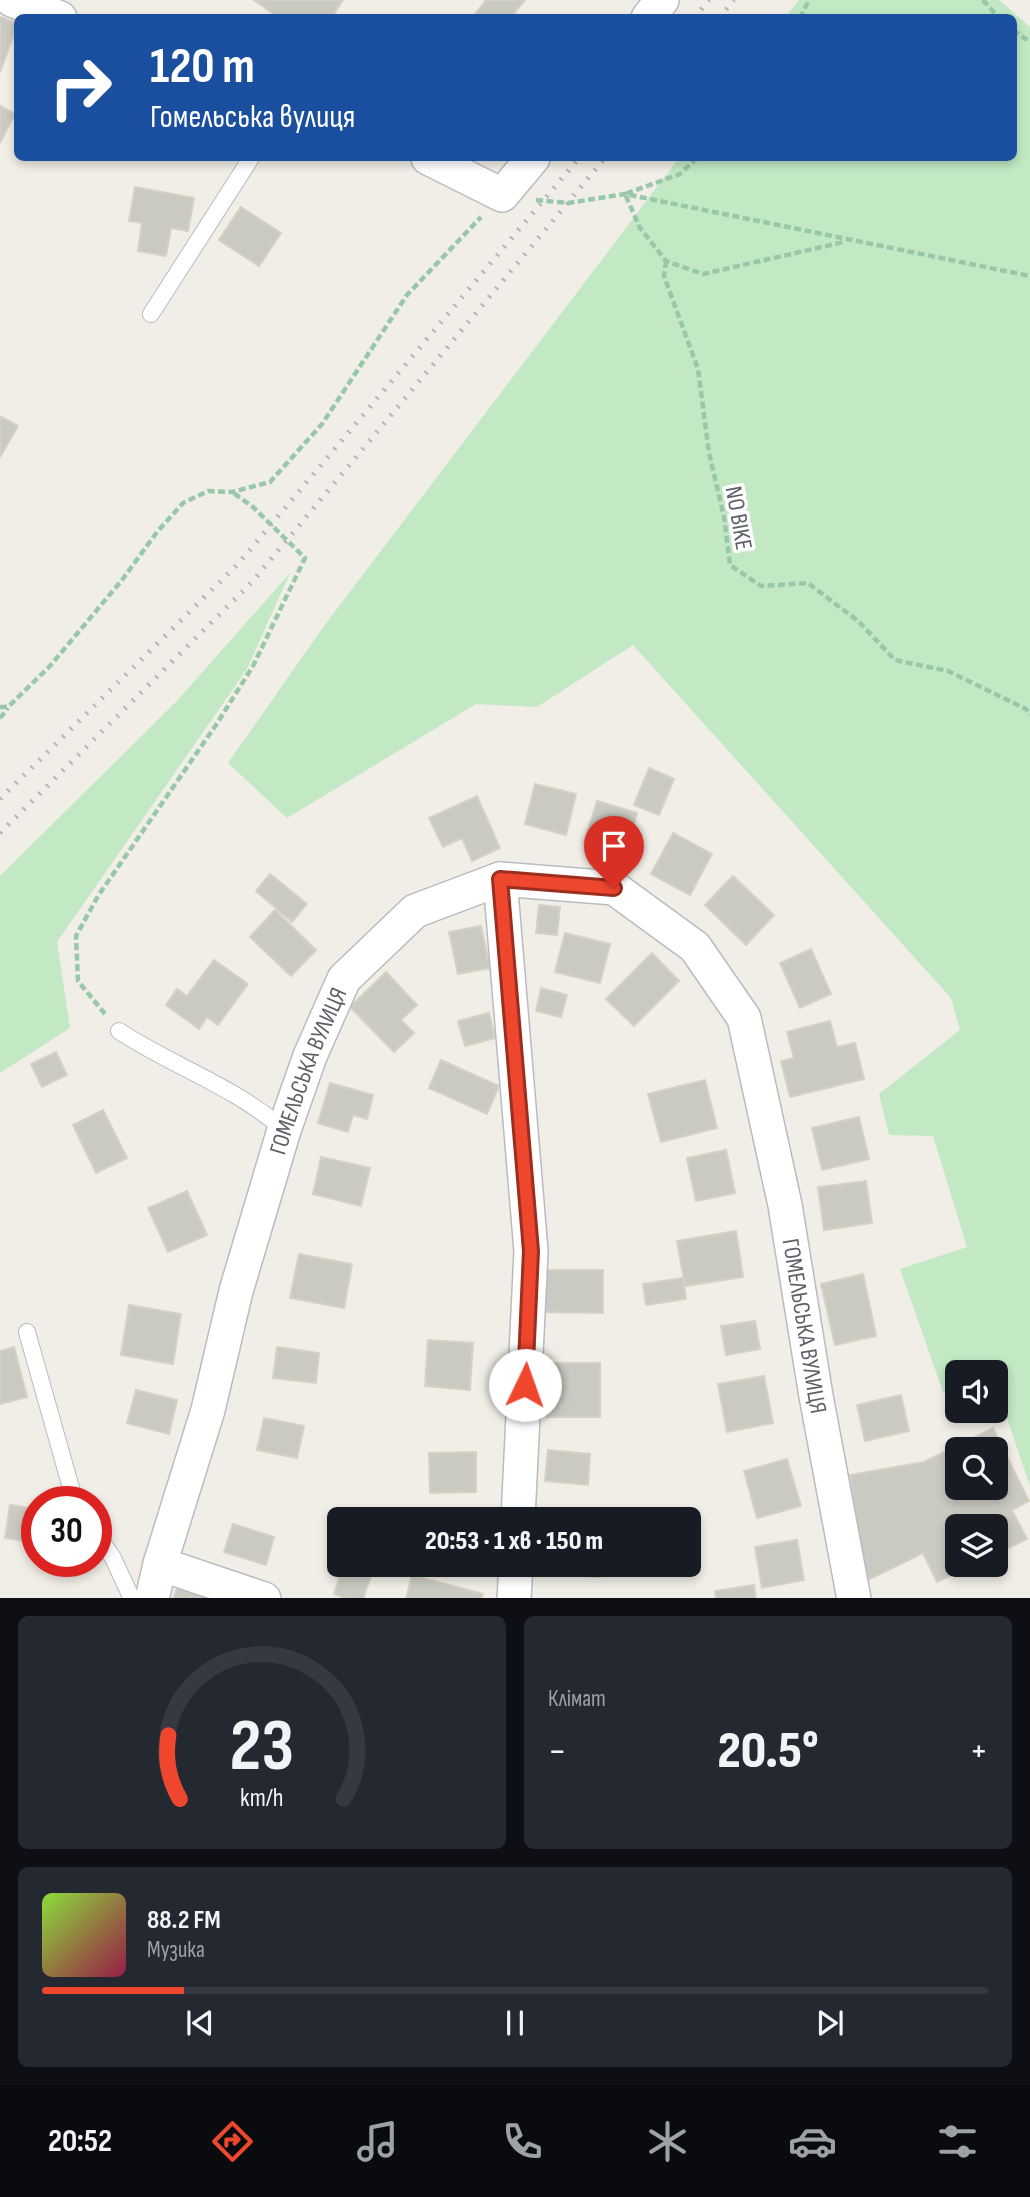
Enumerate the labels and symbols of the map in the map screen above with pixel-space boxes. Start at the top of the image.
street label: NO BIKE [719,484,758,552]
pin [584,816,644,888]
street label: ГОМЕЛЬСЬКА ВУЛИЦЯ [263,983,353,1158]
street label: ГОМЕЛЬСЬКА ВУЛИЦЯ [776,1236,833,1416]
position arrow [488,1348,562,1422]
speed limit sign: 30 [21,1486,112,1577]

